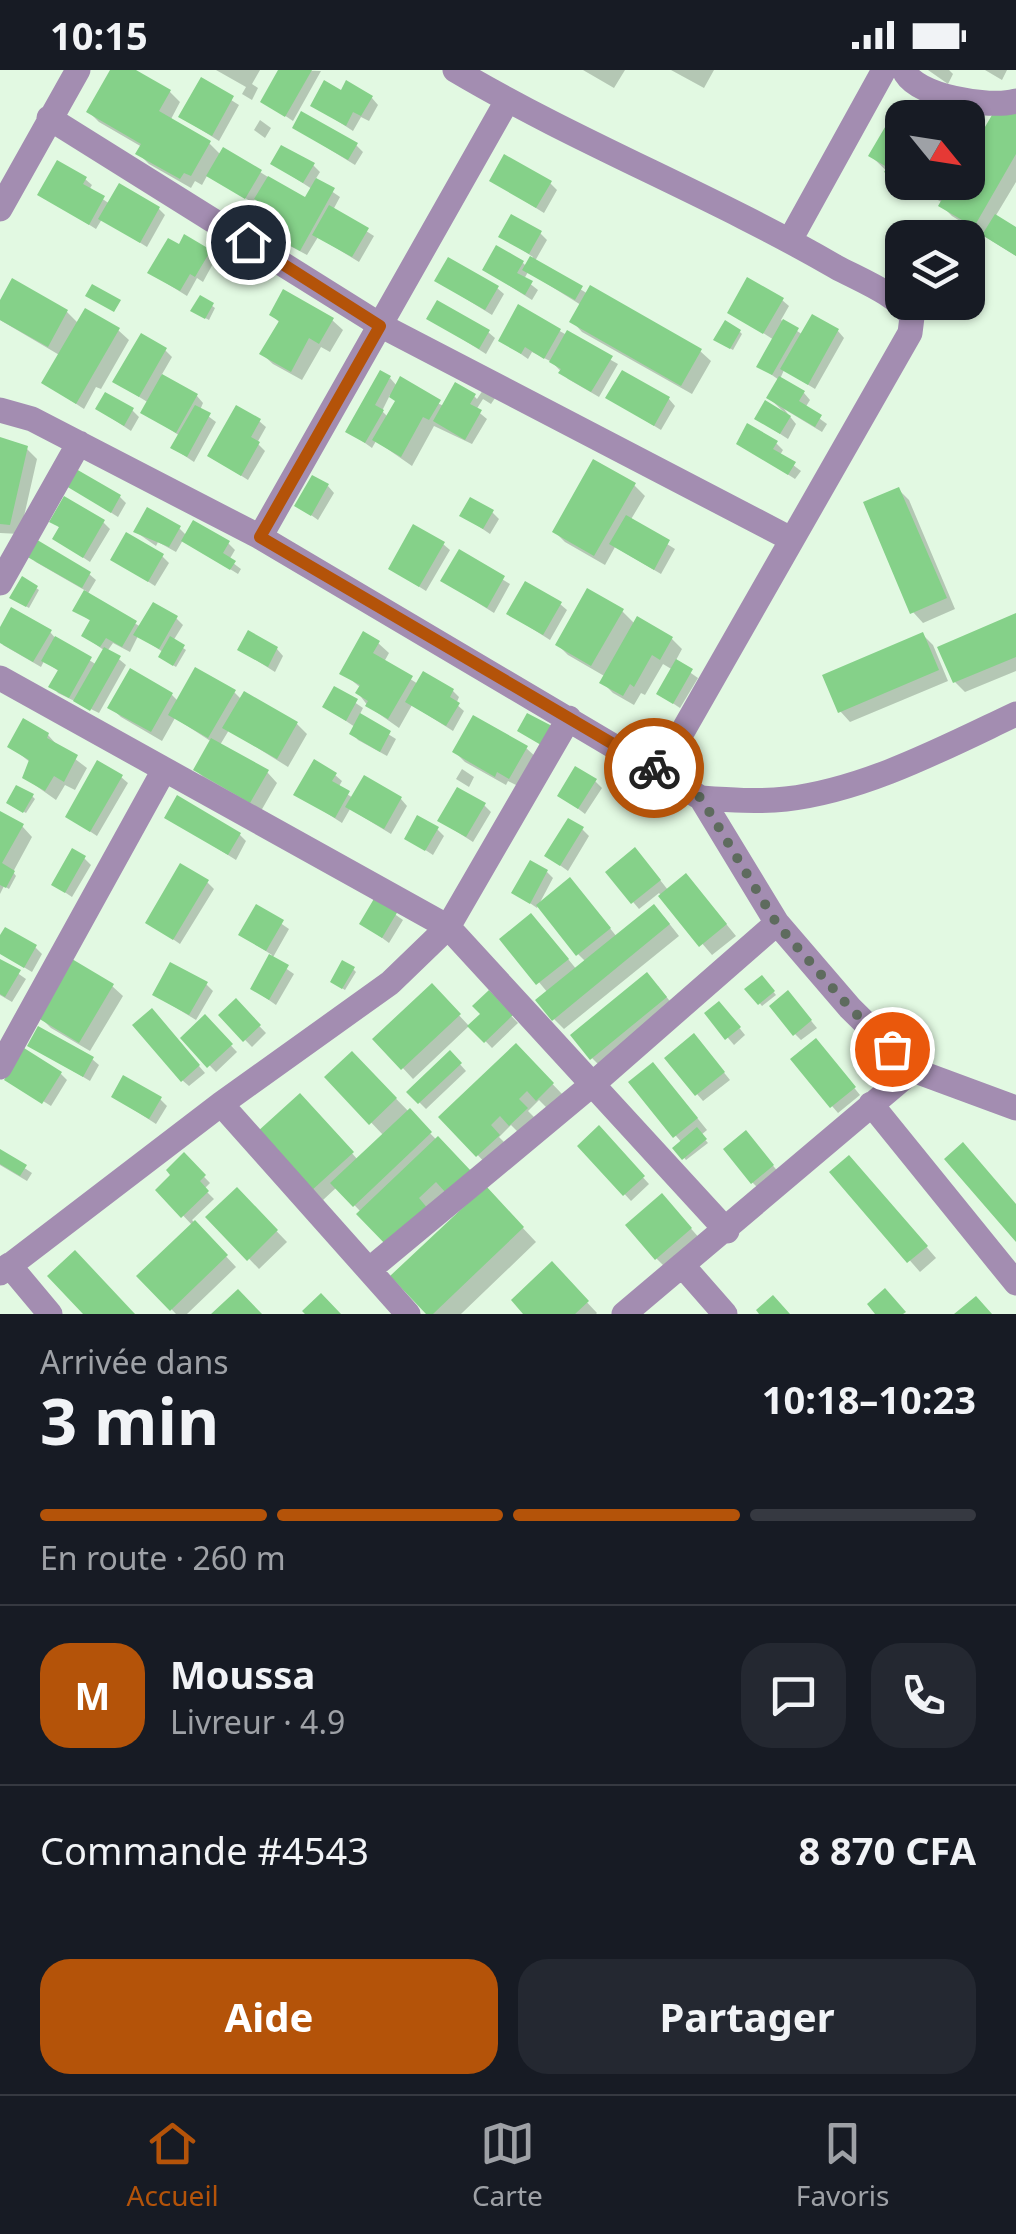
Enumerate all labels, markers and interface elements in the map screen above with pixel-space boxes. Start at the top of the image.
text: 10:15 [50,9,148,61]
north arrow [885,100,985,200]
map controls [885,100,985,320]
pin [206,200,291,285]
icon: home [221,215,276,270]
button: layers [885,220,985,320]
courier [604,718,704,818]
icon: bike [627,741,682,796]
pin [850,1007,935,1092]
icon: bag [865,1022,920,1077]
text: Arrivée dans [40,1340,229,1383]
text: 10:18–10:23 [762,1373,976,1425]
text: 3 min [40,1376,219,1464]
text: En route · 260 m [40,1536,286,1579]
button: chat [741,1643,846,1748]
button: phone [871,1643,976,1748]
text: Moussa [170,1648,315,1700]
text: M [75,1669,110,1721]
text: Livreur · 4.9 [170,1700,345,1743]
text: Commande #4543 [40,1824,369,1876]
text: 8 870 CFA [799,1824,976,1876]
button: Aide [40,1959,498,2074]
button: Partager [518,1959,976,2074]
tab: Accueil [127,2116,219,2214]
tab: Carte [472,2116,543,2214]
tab: Favoris [796,2116,889,2214]

